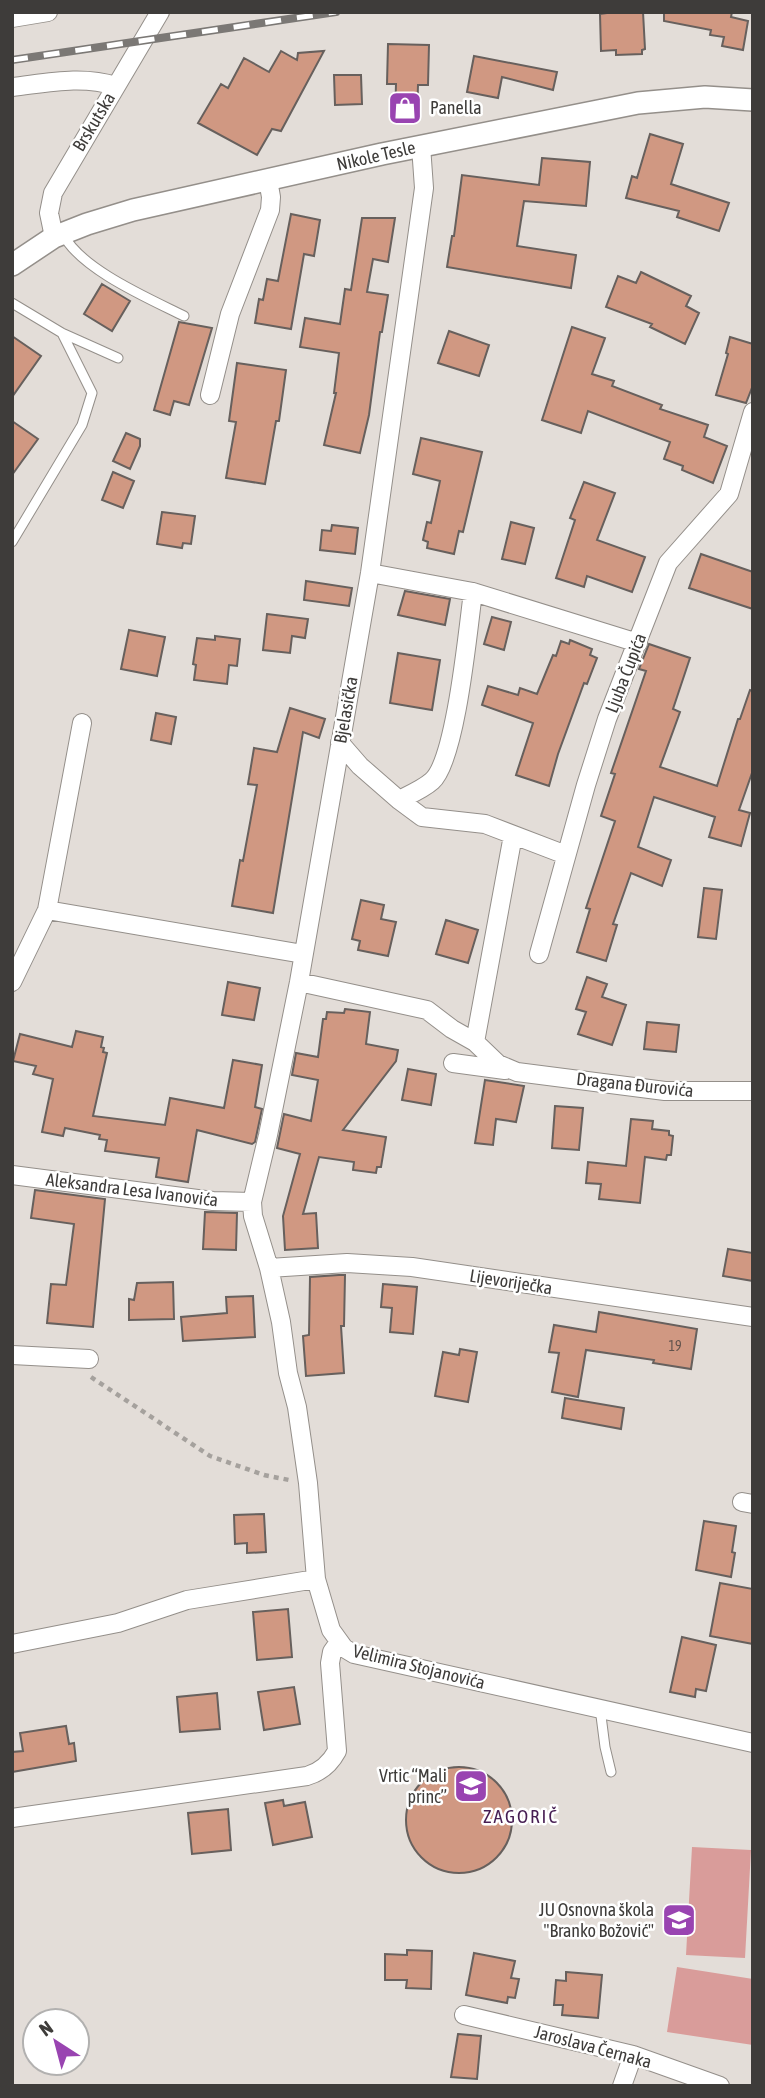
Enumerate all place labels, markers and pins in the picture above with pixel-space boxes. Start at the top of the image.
shop icon: Panella [386,89,424,127]
place label: Panella [430,97,482,118]
place label: Vrtic “Mali princ” [379,1765,447,1807]
school or university icon: Vrtic “Mali princ” [452,1767,490,1805]
place label: JU Osnovna škola "Branko Božović" [539,1899,654,1941]
school or university icon: JU Osnovna škola "Branko Božović" [660,1901,698,1939]

